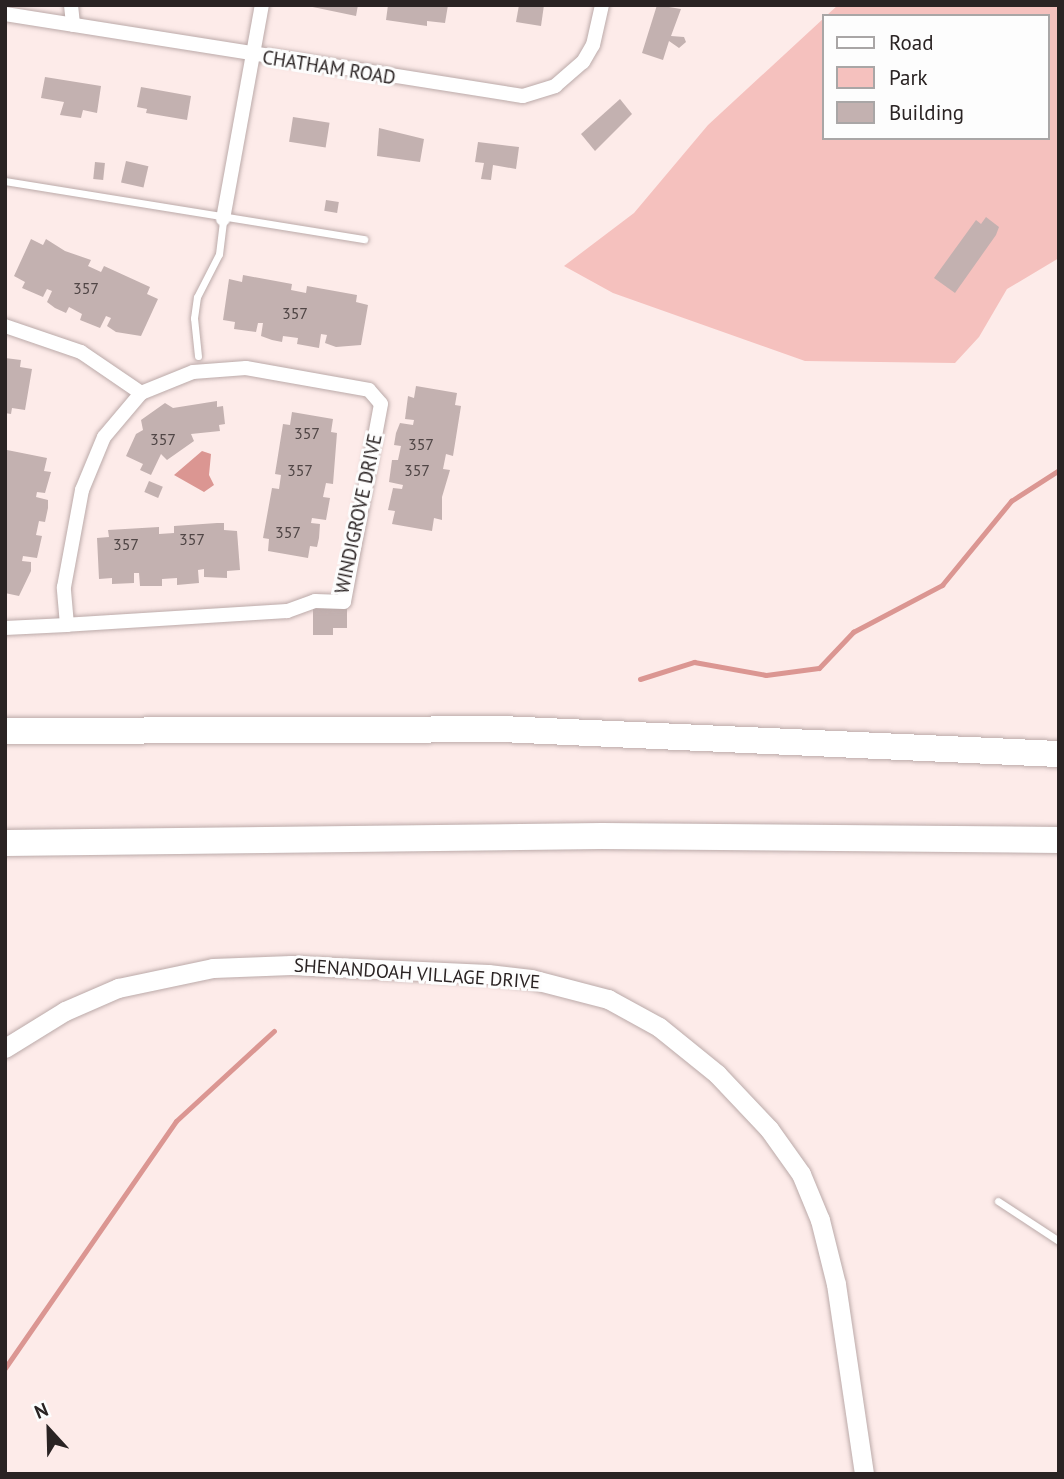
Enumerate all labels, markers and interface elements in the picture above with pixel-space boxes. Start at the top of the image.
legend [822,14,1050,140]
text: Road [889,29,933,56]
street label: CHATHAM ROAD [261,46,397,90]
text: Park [889,64,928,91]
text: Building [889,99,964,126]
house number: 357 [73,278,99,298]
house number: 357 [282,303,308,323]
house number: 357 [294,423,320,443]
house number: 357 [150,429,176,449]
street label: WINDIGROVE DRIVE [331,432,387,596]
house number: 357 [408,434,434,454]
house number: 357 [287,460,313,480]
house number: 357 [404,460,430,480]
house number: 357 [275,522,301,542]
house number: 357 [179,529,205,549]
house number: 357 [113,534,139,554]
street label: SHENANDOAH VILLAGE DRIVE [293,954,541,994]
north arrow [14,1395,84,1465]
text: N [31,1397,51,1424]

